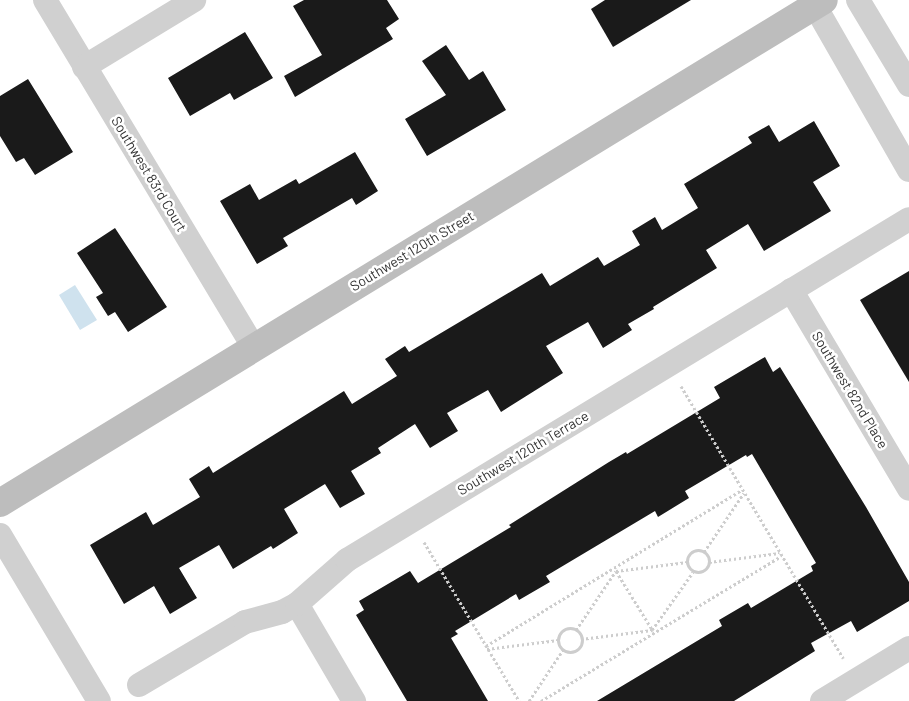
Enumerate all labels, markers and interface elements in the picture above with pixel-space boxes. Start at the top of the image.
street label: Southwest 83rd Court [108,113,190,235]
street label: Southwest 120th Street [347,207,477,295]
street label: Southwest 82nd Place [808,328,892,452]
street label: Southwest 120th Terrace [454,407,592,499]

